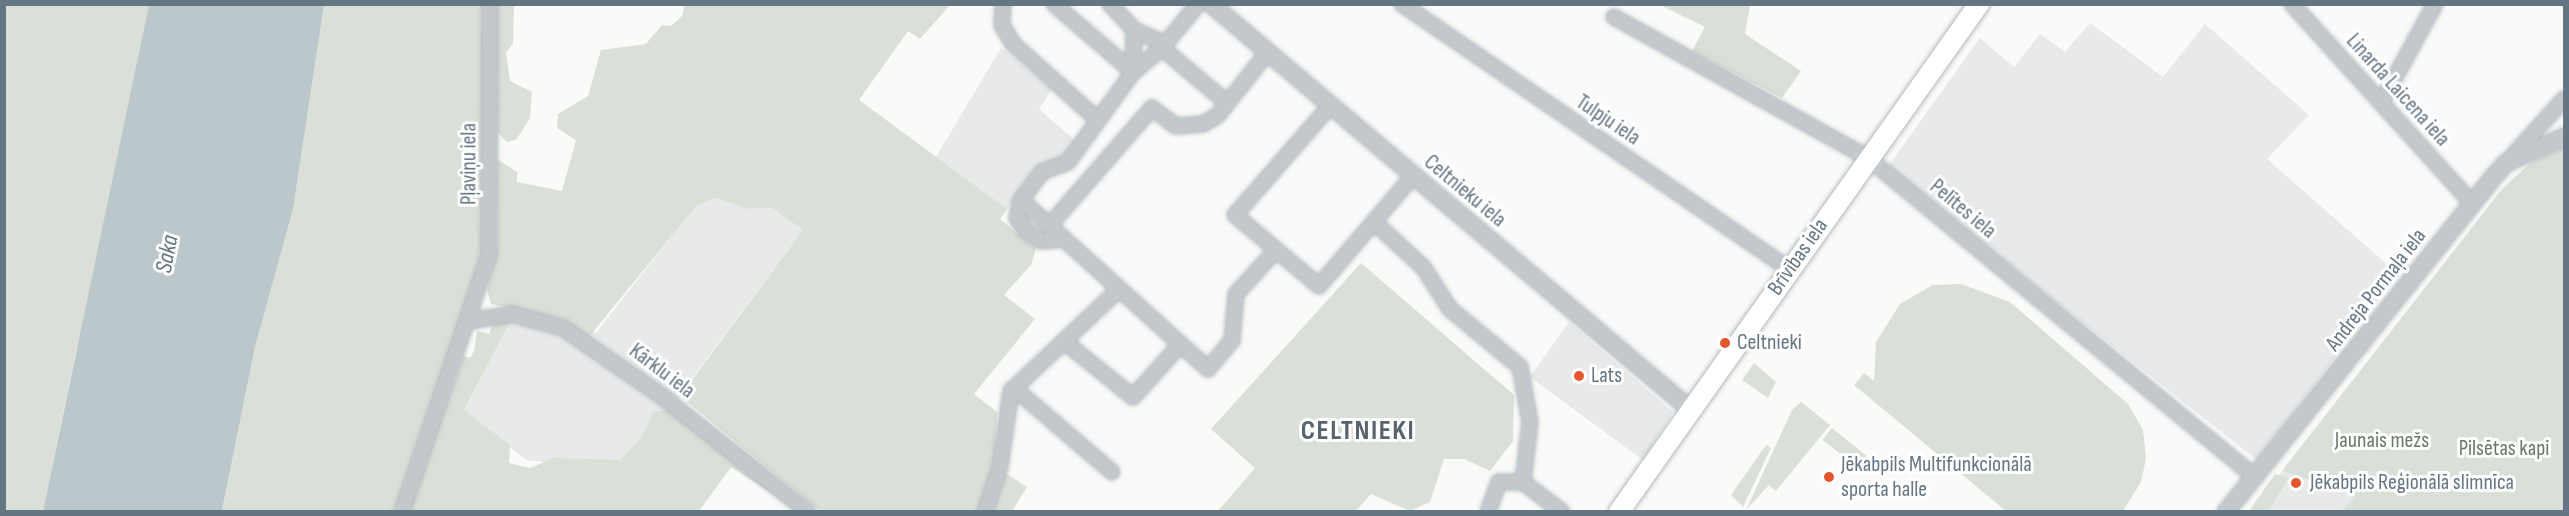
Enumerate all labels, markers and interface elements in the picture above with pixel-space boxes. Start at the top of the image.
street label: Linarda Laicena iela [2341,28,2455,152]
street label: Tulpju iela [1571,89,1645,151]
street label: Pļaviņu iela [456,123,482,205]
street label: Celtnieku iela [1419,149,1511,233]
street label: Pelītes iela [1924,174,2002,244]
street label: Brīvības iela [1762,214,1834,300]
street label: Andreja Pormaļa iela [2320,224,2432,356]
water label: Saka [149,233,185,275]
place label: Celtnieki [1737,330,1802,356]
marker: Celtnieki [1718,336,1732,350]
street label: Kārklu iela [624,338,700,404]
place label: Lats [1591,363,1622,389]
marker: Lats [1572,369,1586,383]
district label: CELTNIEKI [1301,414,1415,448]
park label: Jaunais mežs [2335,428,2429,454]
park label: Pilsētas kapi [2459,436,2549,462]
place label: Jēkabpils Multifunkcionālā sporta halle [1841,451,2032,502]
marker: Jēkabpils Multifunkcionālā sporta halle [1822,470,1836,484]
place label: Jēkabpils Reģionālā slimnīca [2310,470,2514,496]
marker: Jēkabpils Reģionālā slimnīca [2287,474,2305,492]

